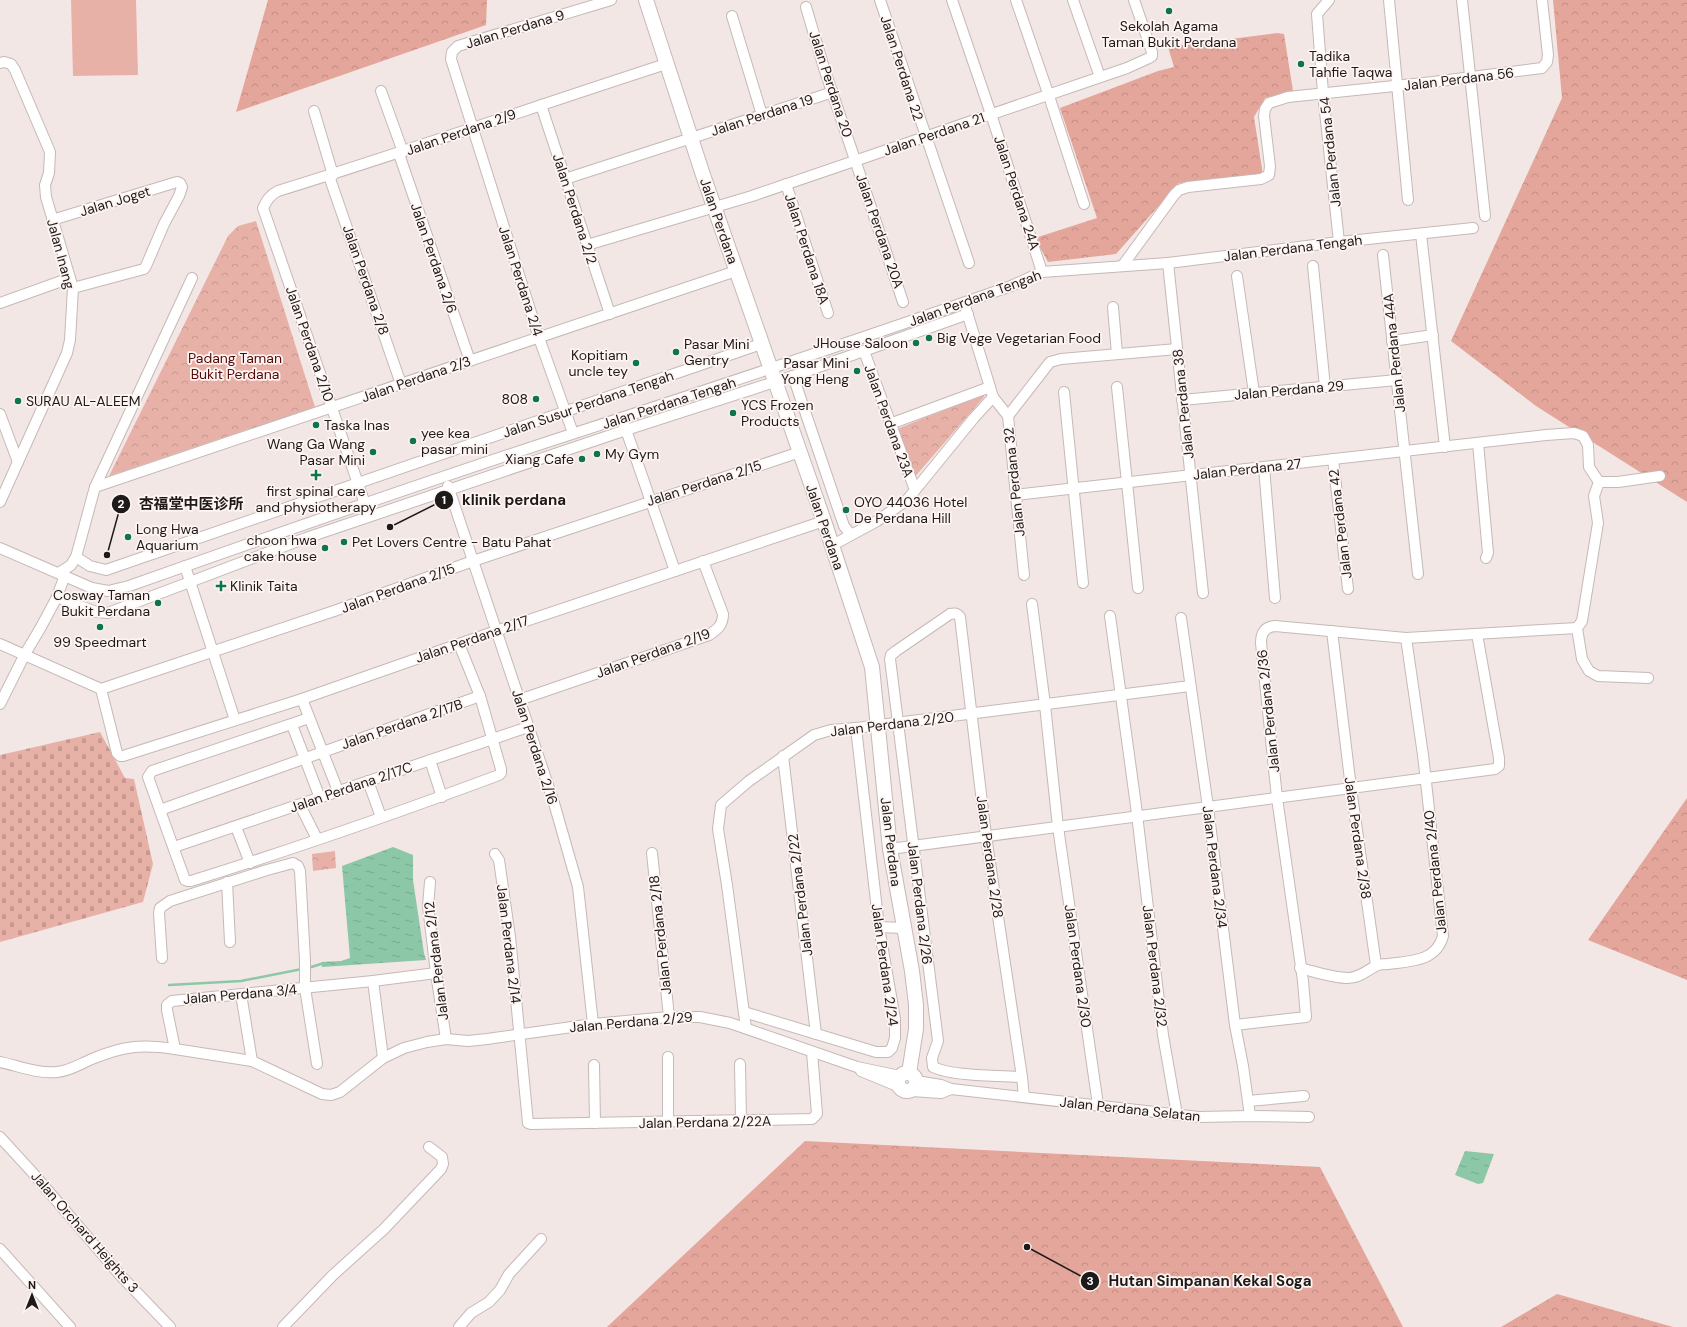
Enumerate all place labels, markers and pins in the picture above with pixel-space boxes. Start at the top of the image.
marker: Sekolah Agama Taman Bukit Perdana [1164,6,1174,16]
place label: Sekolah Agama Taman Bukit Perdana [1101,17,1237,51]
place label: Tadika Tahfie Taqwa [1309,47,1392,81]
marker: Tadika Tahfie Taqwa [1296,59,1306,69]
place label: Big Vege Vegetarian Food [937,329,1101,347]
marker: Big Vege Vegetarian Food [924,333,934,343]
place label: JHouse Saloon [813,334,908,352]
place label: Pasar Mini Gentry [684,335,750,369]
marker: JHouse Saloon [911,338,921,348]
place label: Kopitiam uncle tey [568,346,628,380]
marker: Pasar Mini Gentry [671,347,681,357]
place label: Pasar Mini Yong Heng [781,354,849,388]
marker: Kopitiam uncle tey [631,358,641,368]
marker: Pasar Mini Yong Heng [852,366,862,376]
place label: 808 [501,390,528,408]
place label: SURAU AL-ALEEM [26,392,141,410]
marker: 808 [531,394,541,404]
marker: SURAU AL-ALEEM [13,396,23,406]
place label: YCS Frozen Products [741,396,813,430]
marker: YCS Frozen Products [728,408,738,418]
place label: Taska Inas [324,416,390,434]
marker: Taska Inas [311,420,321,430]
place label: yee kea pasar mini [421,424,488,458]
place label: Wang Ga Wang Pasar Mini [267,435,365,469]
marker: yee kea pasar mini [408,436,418,446]
place label: My Gym [605,445,659,463]
marker: Wang Ga Wang Pasar Mini [368,447,378,457]
marker: My Gym [592,449,602,459]
place label: Xiang Cafe [505,450,574,468]
marker: Xiang Cafe [577,454,587,464]
marker: first spinal care and physiotherapy [310,469,322,481]
place label: first spinal care and physiotherapy [256,482,377,516]
callout: klinik perdana [434,486,574,513]
callout: 杏福堂中医诊所 [111,490,252,517]
place label: OYO 44036 Hotel De Perdana Hill [854,493,967,527]
marker: OYO 44036 Hotel De Perdana Hill [841,505,851,515]
place label: Long Hwa Aquarium [136,520,199,554]
place label: choon hwa cake house [244,531,317,565]
marker: Long Hwa Aquarium [123,532,133,542]
place label: Pet Lovers Centre - Batu Pahat [352,533,551,551]
marker: Pet Lovers Centre - Batu Pahat [339,537,349,547]
marker: choon hwa cake house [320,543,330,553]
place label: Klinik Taita [230,577,298,595]
marker: Klinik Taita [215,580,227,592]
place label: Cosway Taman Bukit Perdana [53,586,150,620]
marker: Cosway Taman Bukit Perdana [153,598,163,608]
marker: 99 Speedmart [95,622,105,632]
place label: 99 Speedmart [53,633,147,651]
callout: Hutan Simpanan Kekal Soga [1080,1267,1319,1294]

